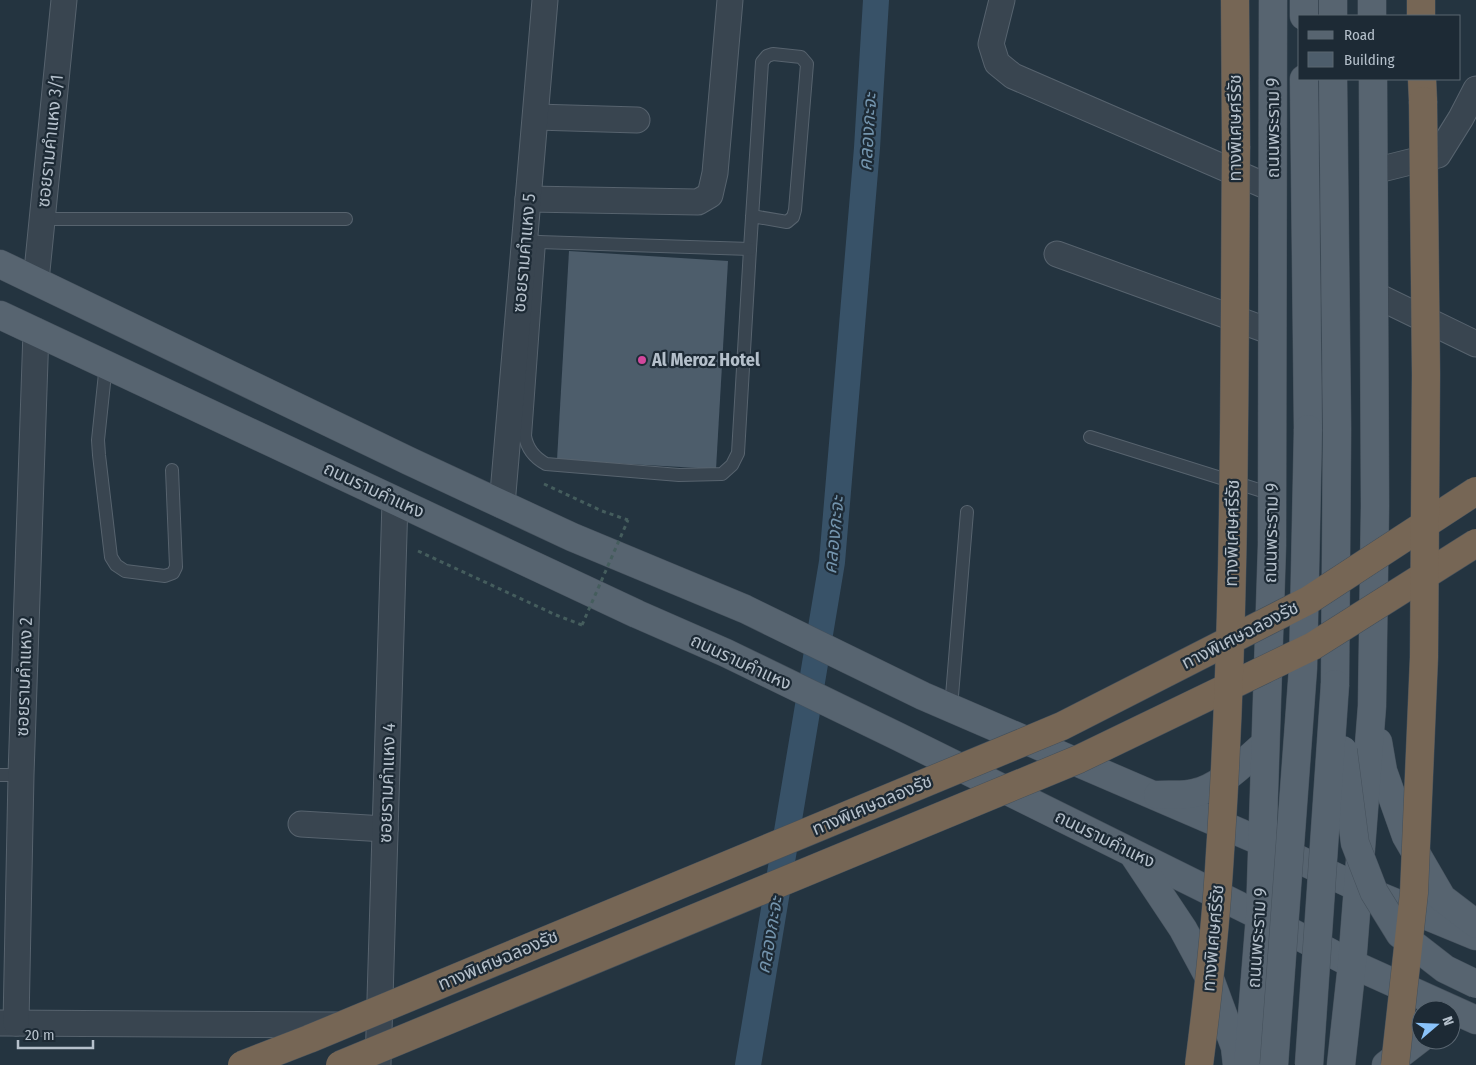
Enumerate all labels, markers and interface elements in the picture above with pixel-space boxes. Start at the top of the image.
legend [1298,15,1461,80]
text: Road [1344,26,1375,44]
text: Building [1344,51,1395,69]
street label: ซอยรามคำแหง 3/1 [32,74,68,208]
street label: ทางพิเศษศรีรัช [1224,74,1246,182]
street label: ถนนพระราม 9 [1262,78,1284,178]
water label: คลองกะจะ [853,91,882,172]
street label: ซอยรามคำแหง 5 [508,193,540,313]
place label: Al Meroz Hotel [651,349,760,371]
marker: Al Meroz Hotel [636,354,648,366]
street label: ถนนรามคำแหง [320,457,428,523]
street label: ทางพิเศษศรีรัช [1220,479,1244,587]
street label: ถนนพระราม 9 [1259,483,1283,583]
water label: คลองกะจะ [818,494,849,575]
street label: ทางพิเศษฉลองรัช [1178,596,1302,674]
street label: ซอยรามคำแหง 2 [11,617,37,737]
street label: ถนนรามคำแหง [687,629,795,695]
street label: ซอยรามคำแหง 4 [374,722,400,843]
street label: ทางพิเศษฉลองรัช [809,770,935,840]
street label: ถนนรามคำแหง [1051,805,1159,873]
street label: ทางพิเศษศรีรัช [1197,884,1229,992]
street label: ถนนพระราม 9 [1243,887,1271,989]
water label: คลองกะจะ [751,893,788,975]
street label: ทางพิเศษฉลองรัช [435,925,561,995]
north arrow [1411,1000,1461,1050]
text: N [1438,1014,1457,1028]
scale bar [18,1018,92,1050]
text: 20 m [25,1026,55,1044]

